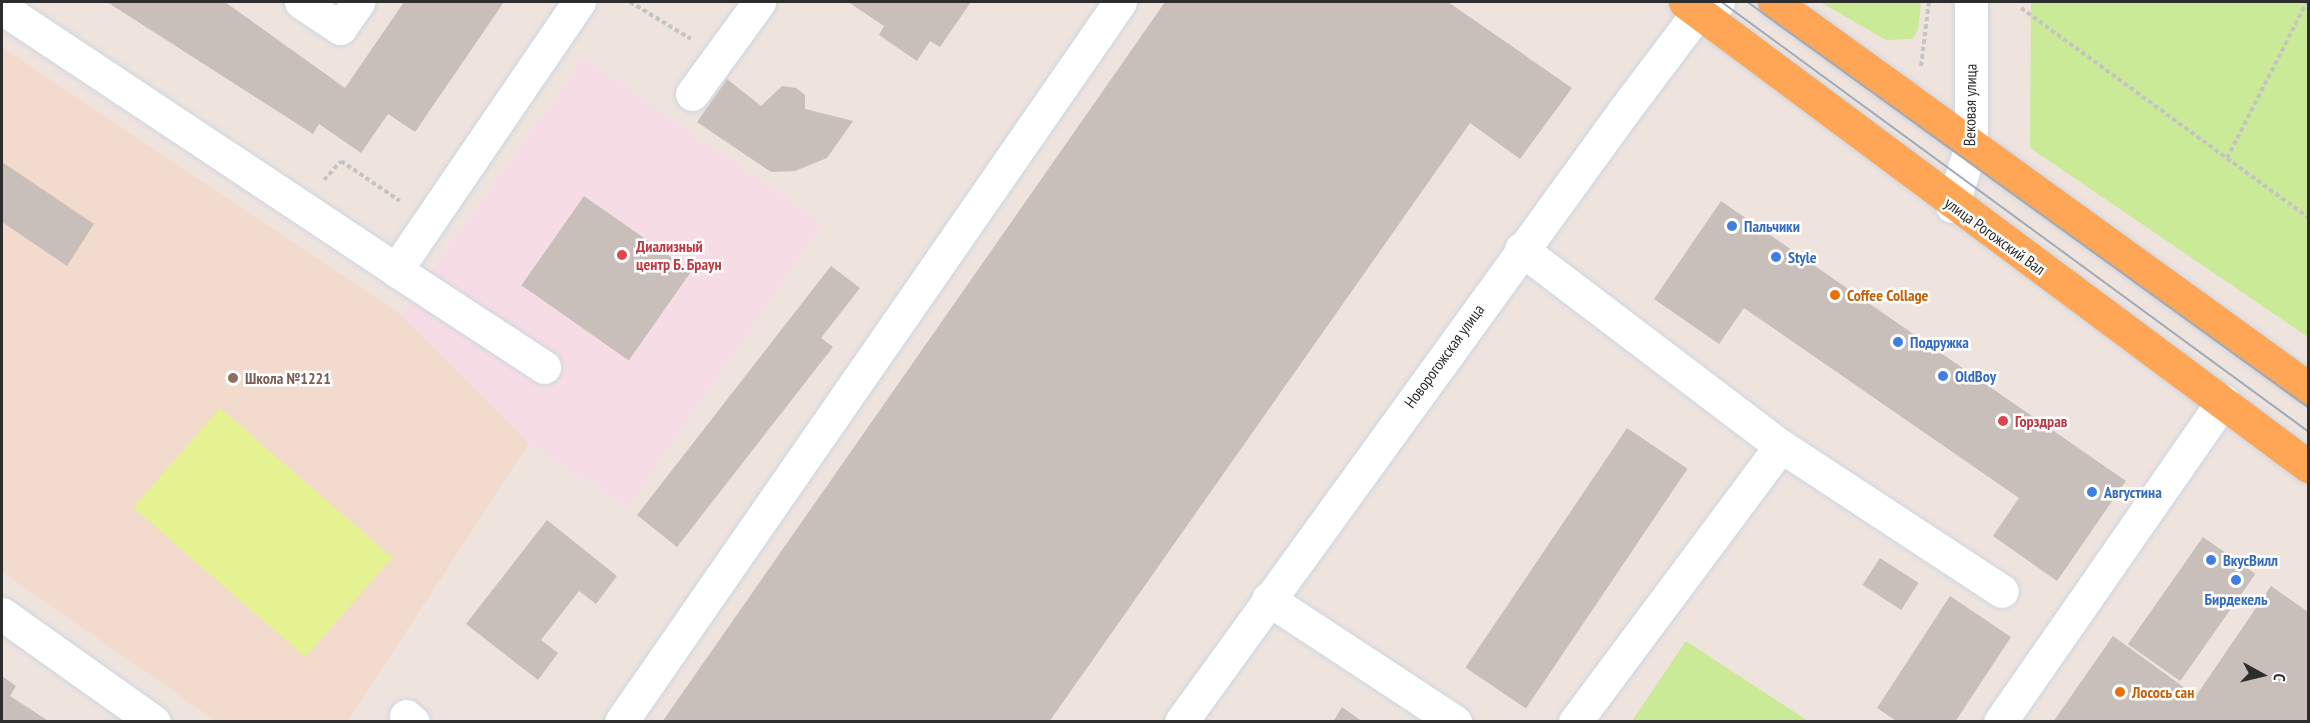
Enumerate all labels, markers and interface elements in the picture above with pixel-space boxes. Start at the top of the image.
street label: Вековая улица [1960,64,1980,146]
street label: улица Рогожский Вал [1941,193,2049,279]
place label: Пальчики [1744,216,1800,236]
marker: Пальчики [1725,219,1739,233]
place label: Диализный центр Б. Браун [636,236,722,274]
marker: Диализный центр Б. Браун [613,246,631,264]
place label: Style [1788,247,1816,267]
marker: Style [1769,250,1783,264]
place label: Coffee Collage [1847,285,1929,305]
marker: Coffee Collage [1828,288,1842,302]
street label: Новорогожская улица [1400,300,1488,412]
place label: Подружка [1910,332,1969,352]
marker: Подружка [1891,335,1905,349]
place label: OldBoy [1955,366,1996,386]
place label: Школа №1221 [245,368,331,388]
marker: OldBoy [1936,369,1950,383]
marker: Школа №1221 [226,371,240,385]
place label: Горздрав [2015,411,2067,431]
marker: Горздрав [1996,414,2010,428]
place label: Августина [2104,482,2162,502]
marker: Августина [2085,485,2099,499]
place label: ВкусВилл [2223,550,2278,570]
marker: ВкусВилл [2204,553,2218,567]
marker: Бирдекель [2229,573,2243,587]
place label: Бирдекель [2204,589,2268,609]
north arrow [2232,645,2292,705]
text: С [2269,672,2290,683]
place label: Лосось сан [2132,682,2195,702]
marker: Лосось сан [2113,685,2127,699]

